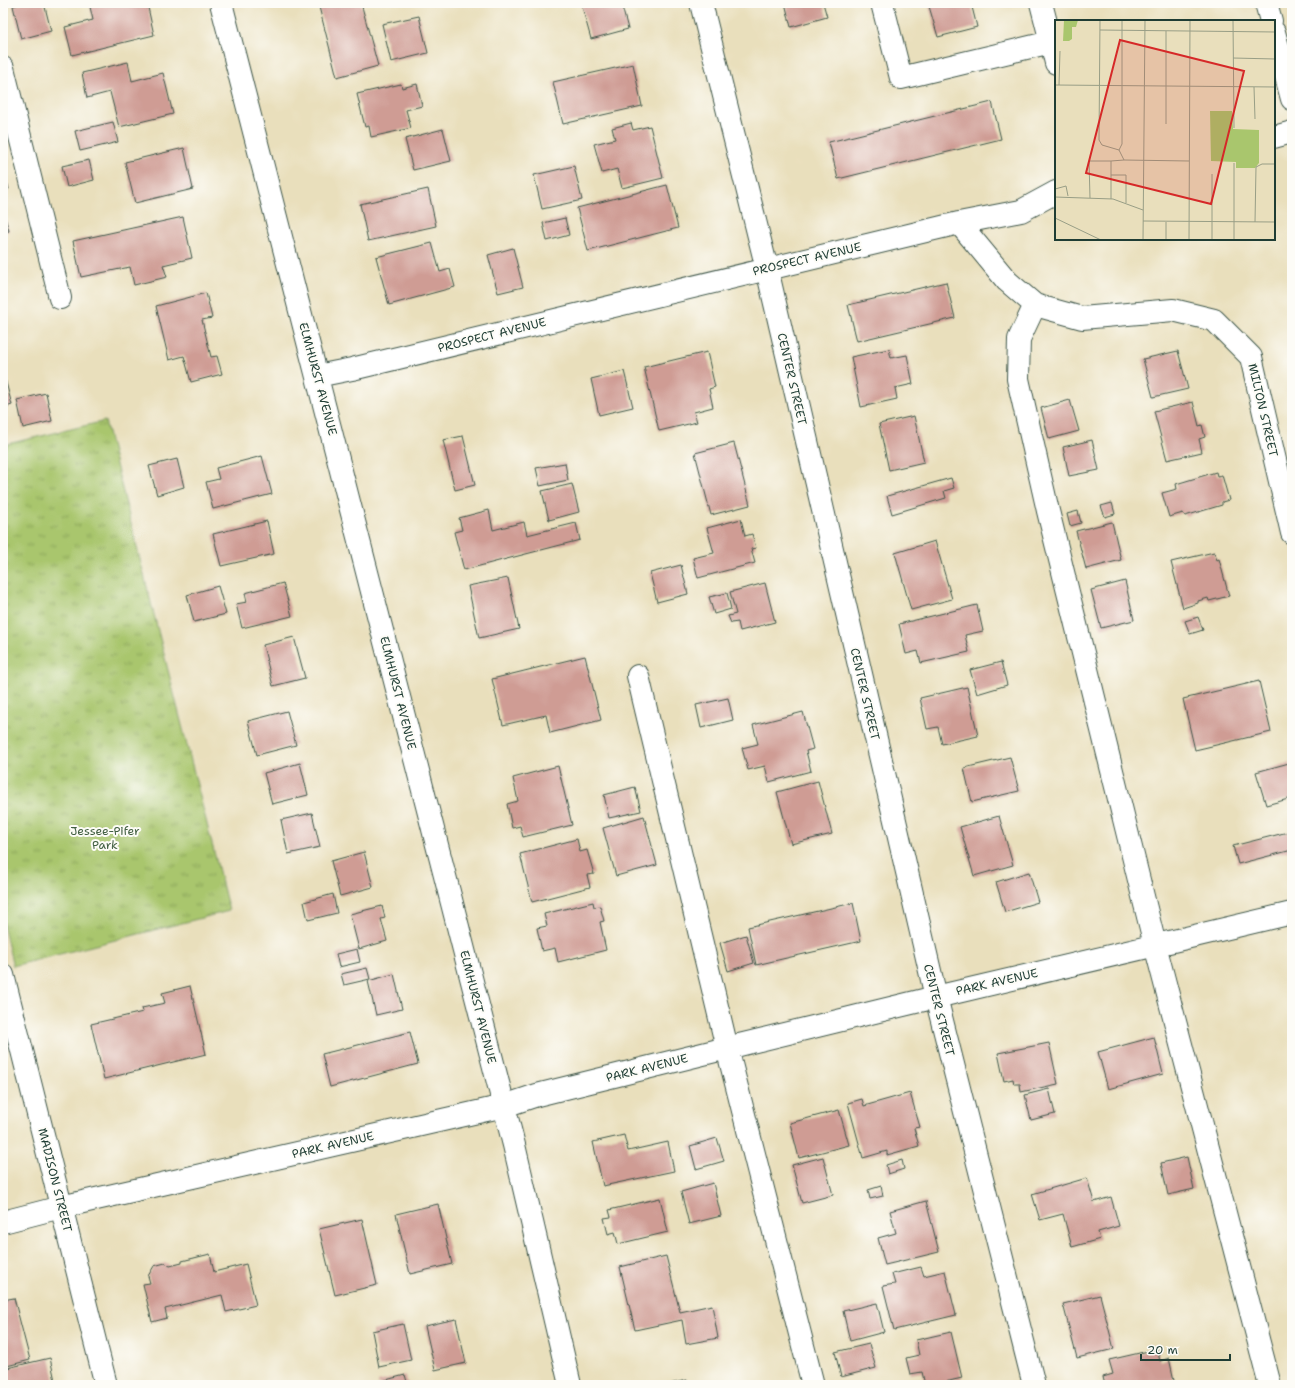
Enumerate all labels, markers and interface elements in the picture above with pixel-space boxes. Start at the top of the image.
inset map [1055,20,1275,240]
street label: PROSPECT AVENUE [751,239,863,279]
street label: PROSPECT AVENUE [436,314,548,356]
street label: ELMHURST AVENUE [295,321,341,437]
street label: CENTER STREET [774,331,811,427]
street label: MILTON STREET [1244,362,1282,459]
street label: ELMHURST AVENUE [376,635,420,751]
street label: CENTER STREET [847,646,884,742]
park label: Jessee-Pifer Park [70,823,140,853]
street label: ELMHURST AVENUE [456,949,500,1065]
street label: CENTER STREET [920,962,958,1058]
street label: PARK AVENUE [954,965,1040,999]
street label: PARK AVENUE [604,1050,690,1086]
street label: MADISON STREET [34,1126,76,1234]
street label: PARK AVENUE [290,1128,376,1162]
scale bar [1141,1336,1230,1362]
text: 20 m [1147,1342,1178,1358]

